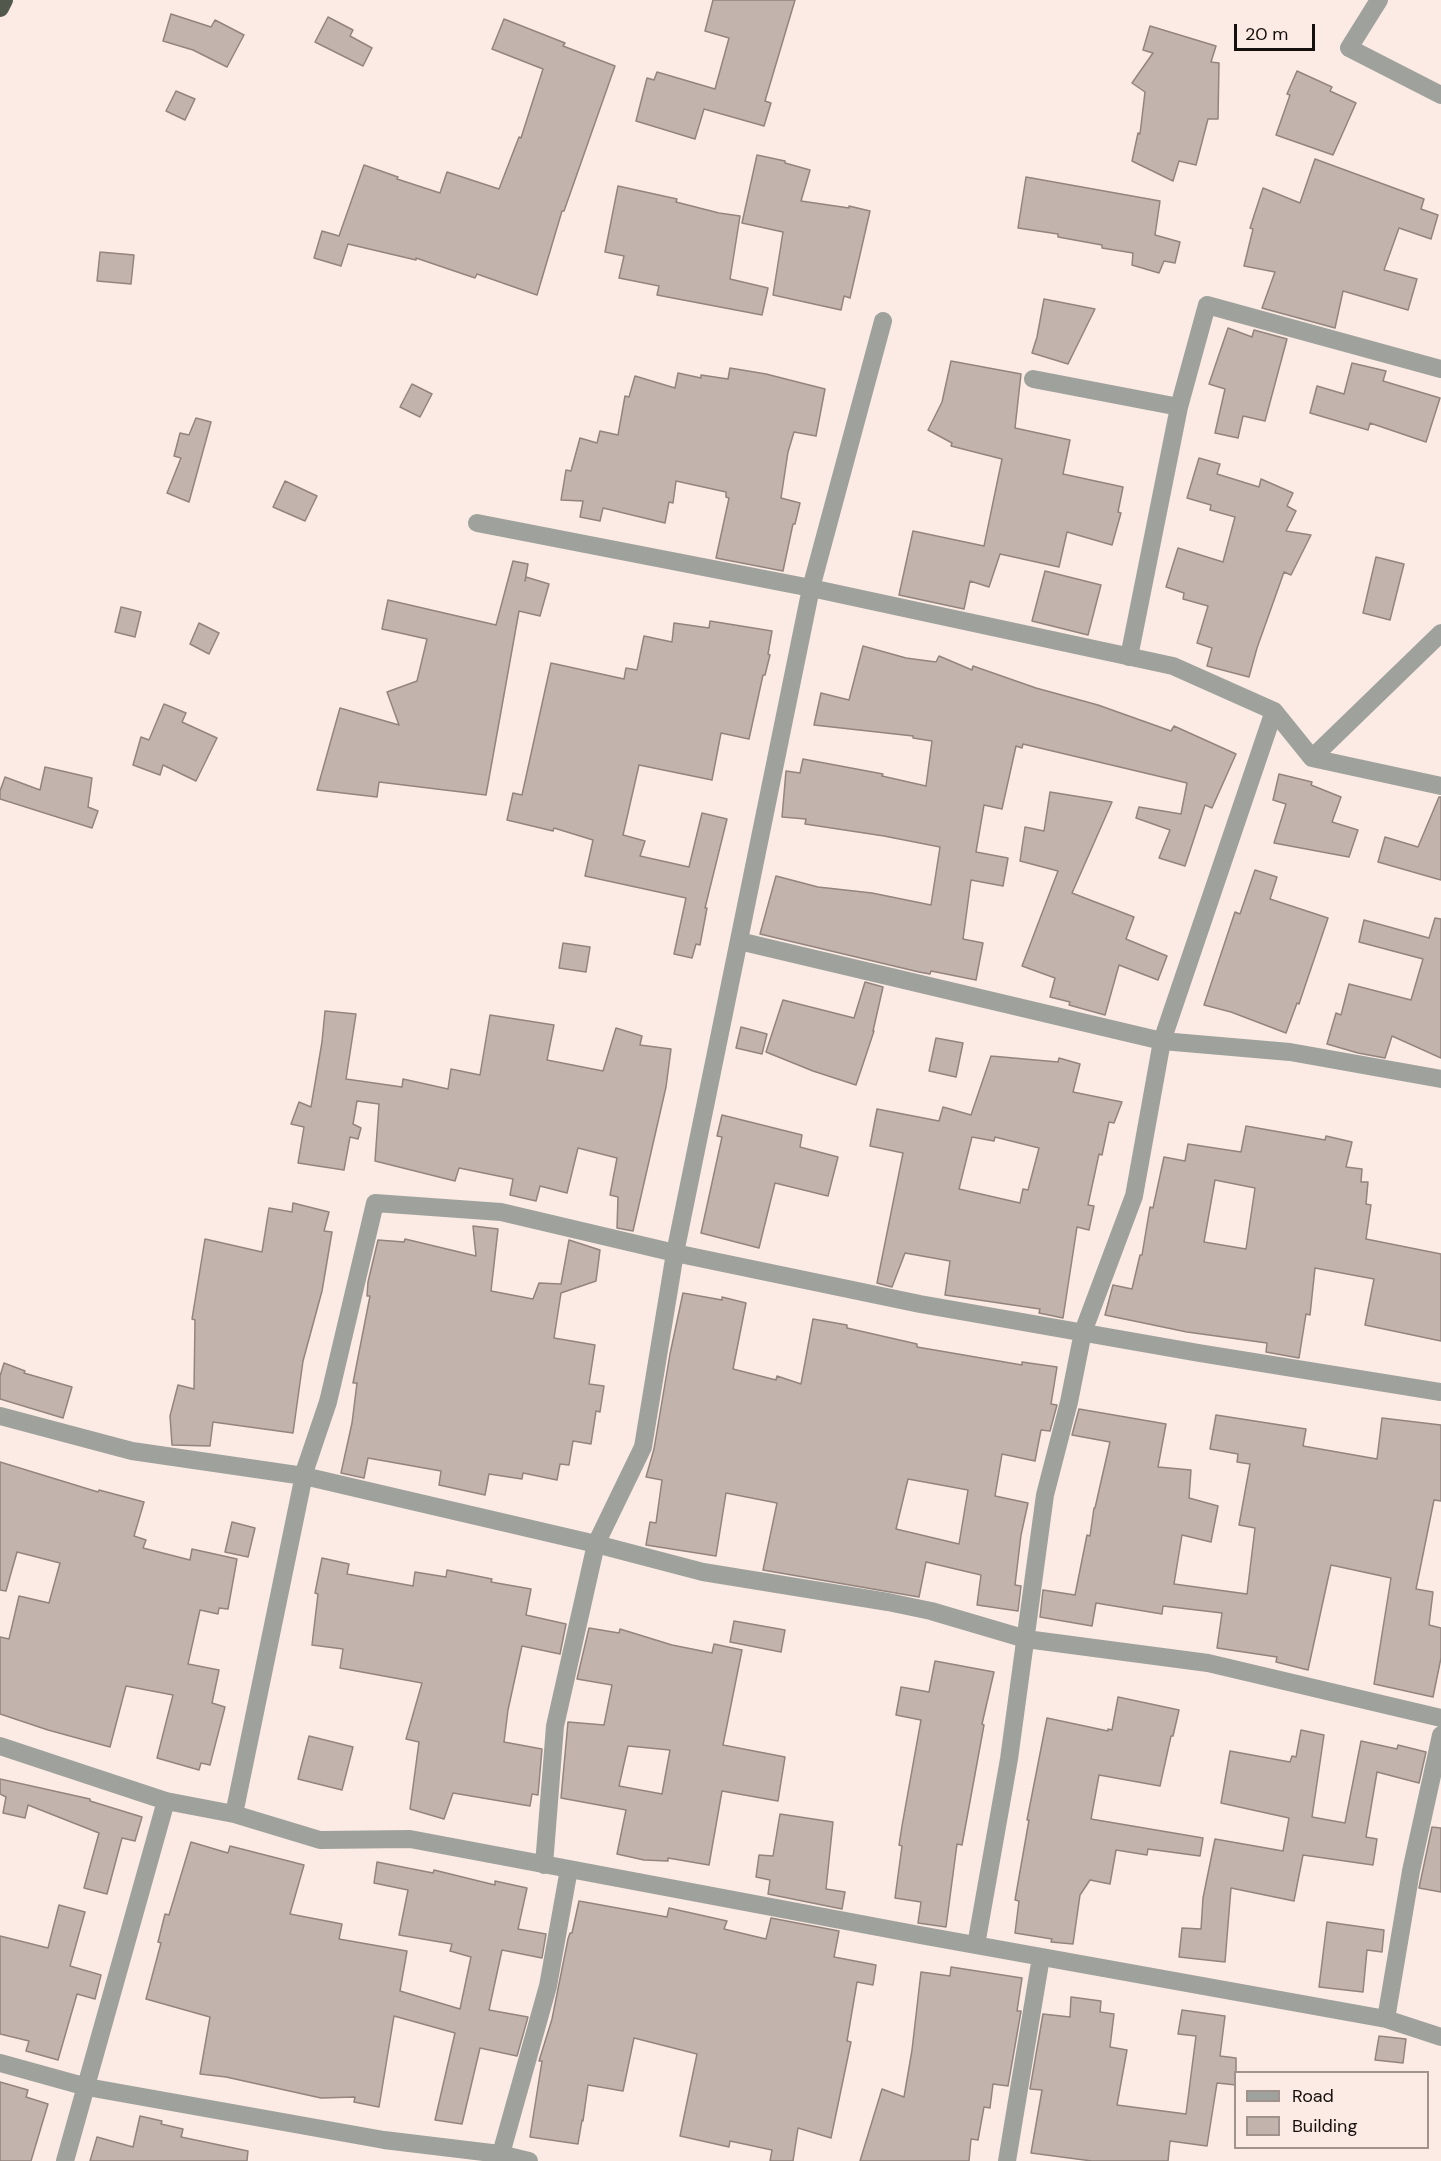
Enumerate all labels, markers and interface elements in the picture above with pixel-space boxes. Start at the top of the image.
scale bar [1237,12,1318,50]
text: 20 m [1245,22,1288,46]
legend [1234,2071,1429,2149]
text: Road [1292,2084,1334,2108]
text: Building [1292,2114,1357,2138]

